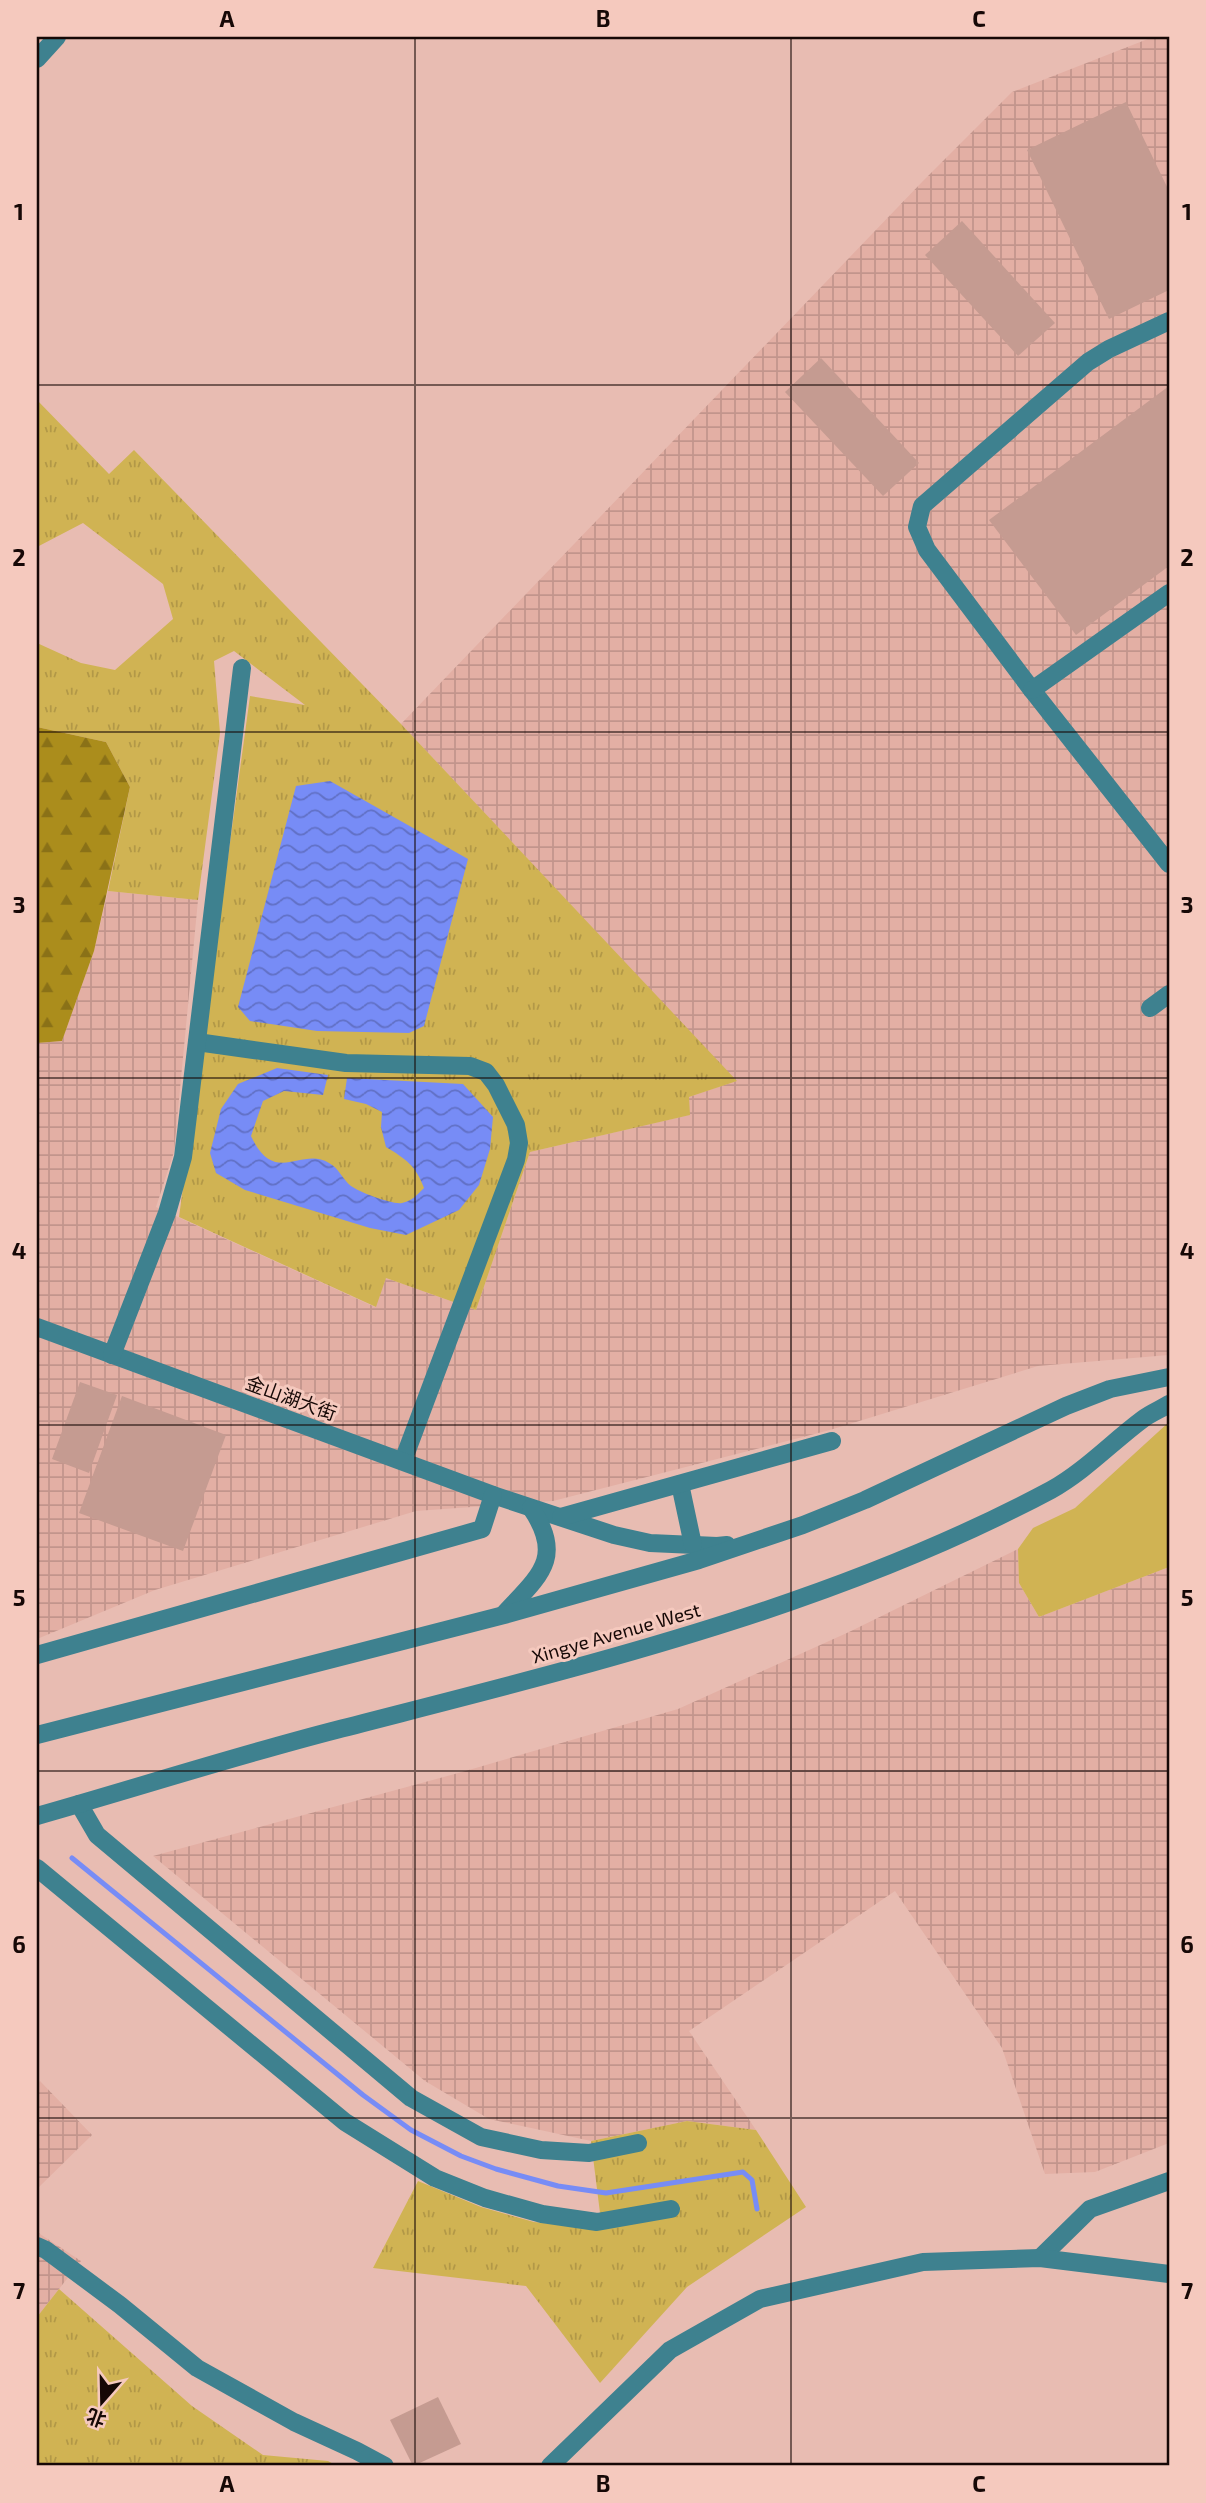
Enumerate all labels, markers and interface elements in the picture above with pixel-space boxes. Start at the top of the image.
text: A [219,4,235,32]
text: B [596,4,610,32]
text: C [972,4,986,32]
text: 1 [14,197,24,225]
text: 1 [1182,197,1192,225]
text: 2 [12,543,26,571]
text: 2 [1180,543,1194,571]
text: 3 [12,890,26,918]
text: 3 [1180,890,1194,918]
text: 4 [12,1236,26,1264]
text: 4 [1180,1236,1194,1264]
street label: 金山湖大街 [243,1370,340,1425]
text: 5 [13,1583,25,1611]
text: 5 [1181,1583,1193,1611]
street label: Xingye Avenue West [529,1597,703,1668]
text: 6 [12,1930,26,1958]
text: 6 [1180,1930,1194,1958]
text: 7 [13,2276,25,2304]
text: 7 [1181,2276,1193,2304]
north arrow [66,2366,136,2436]
text: 北 [83,2404,109,2433]
text: A [219,2469,235,2497]
text: B [596,2469,610,2497]
text: C [972,2469,986,2497]

